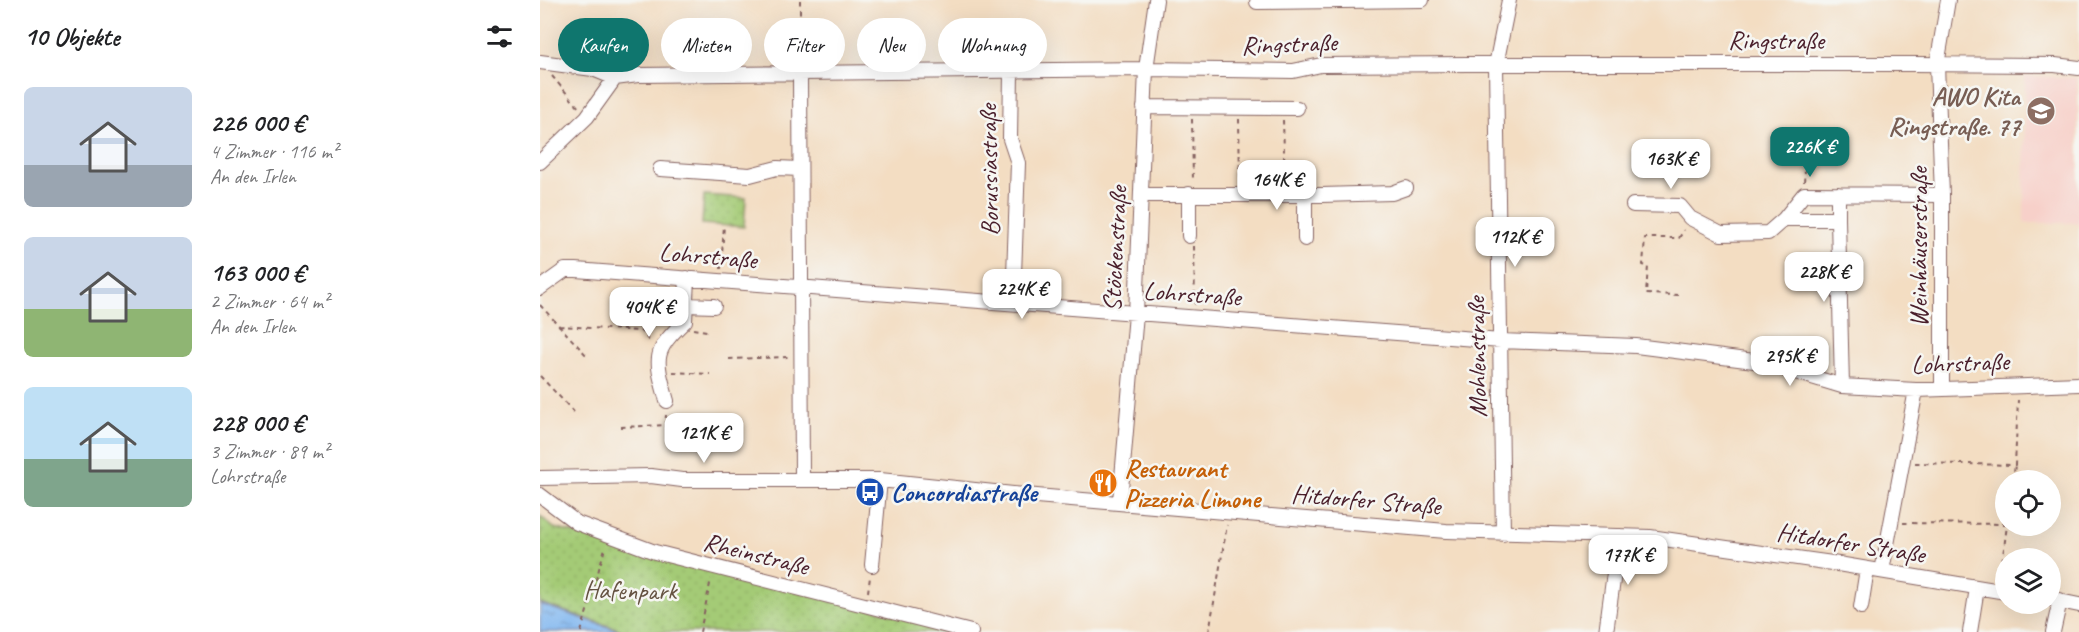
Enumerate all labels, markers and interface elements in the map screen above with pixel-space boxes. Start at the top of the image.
chip: Kaufen [558,18,649,72]
chip: Mieten [661,18,752,72]
chip: Filter [764,18,845,72]
chip: Neu [857,18,926,72]
chip: Wohnung [938,18,1047,72]
text: 10 Objekte [24,20,120,53]
icon: filters [483,20,516,53]
street label: Ringstraße [1728,24,1826,57]
street label: Ringstraße [1241,26,1340,62]
place label: AWO Kita Ringstraße. 77 [1888,80,2022,143]
school or university icon: AWO Kita Ringstraße. 77 [2025,95,2057,127]
street label: Borussiastraße [971,101,1007,236]
text: 226 000 € [210,106,305,139]
icon: home [72,111,144,183]
pin: 226K € [1761,127,1859,178]
text: 226K € [1784,134,1836,159]
text: 4 Zimmer · 116 m² [210,139,338,164]
pin: 163K € [1622,139,1720,190]
text: 163K € [1645,146,1697,171]
pin: 164K € [1228,160,1326,211]
text: An den Irlen [210,164,296,189]
street label: Weinhäuserstraße [1902,165,1935,327]
text: 164K € [1251,167,1303,192]
street label: Stöckenstraße [1095,183,1135,313]
pin: 112K € [1466,217,1564,268]
text: 112K € [1490,224,1541,249]
street label: Lohrstraße [658,235,761,277]
pin: 228K € [1775,252,1873,303]
text: 163 000 € [210,256,305,289]
text: 228K € [1799,259,1850,284]
icon: home [72,261,144,333]
pin: 224K € [973,269,1071,320]
street label: Lohrstraße [1142,274,1244,314]
text: 224K € [997,276,1048,301]
pin: 404K € [600,287,698,338]
text: 2 Zimmer · 64 m² [210,289,329,314]
text: 404K € [624,294,675,319]
street label: Mohlenstraße [1459,294,1495,418]
text: An den Irlen [210,314,296,339]
pin: 295K € [1741,336,1839,387]
text: 295K € [1765,343,1815,368]
street label: Lohrstraße [1911,345,2012,381]
text: 228 000 € [210,406,304,439]
icon: home [72,411,144,483]
pin: 121K € [655,413,753,464]
text: 121K € [679,420,730,445]
text: 3 Zimmer · 89 m² [210,439,329,464]
place label: Restaurant Pizzeria Limone [1124,452,1262,515]
text: Lohrstraße [210,464,285,489]
restaurant icon: Restaurant Pizzeria Limone [1087,467,1119,499]
map controls [1995,470,2061,614]
button: locate [1995,470,2061,536]
bus stop icon: Concordiastraße [854,476,886,508]
place label: Concordiastraße [891,476,1039,509]
street label: Hitdorfer Straße [1290,477,1444,523]
street label: Hitdorfer Straße [1775,515,1930,571]
street label: Rheinstraße [700,525,815,584]
pin: 177K € [1579,535,1677,586]
text: 177K € [1603,542,1653,567]
button: layers [1995,548,2061,614]
park label: Hafenpark [583,574,678,607]

